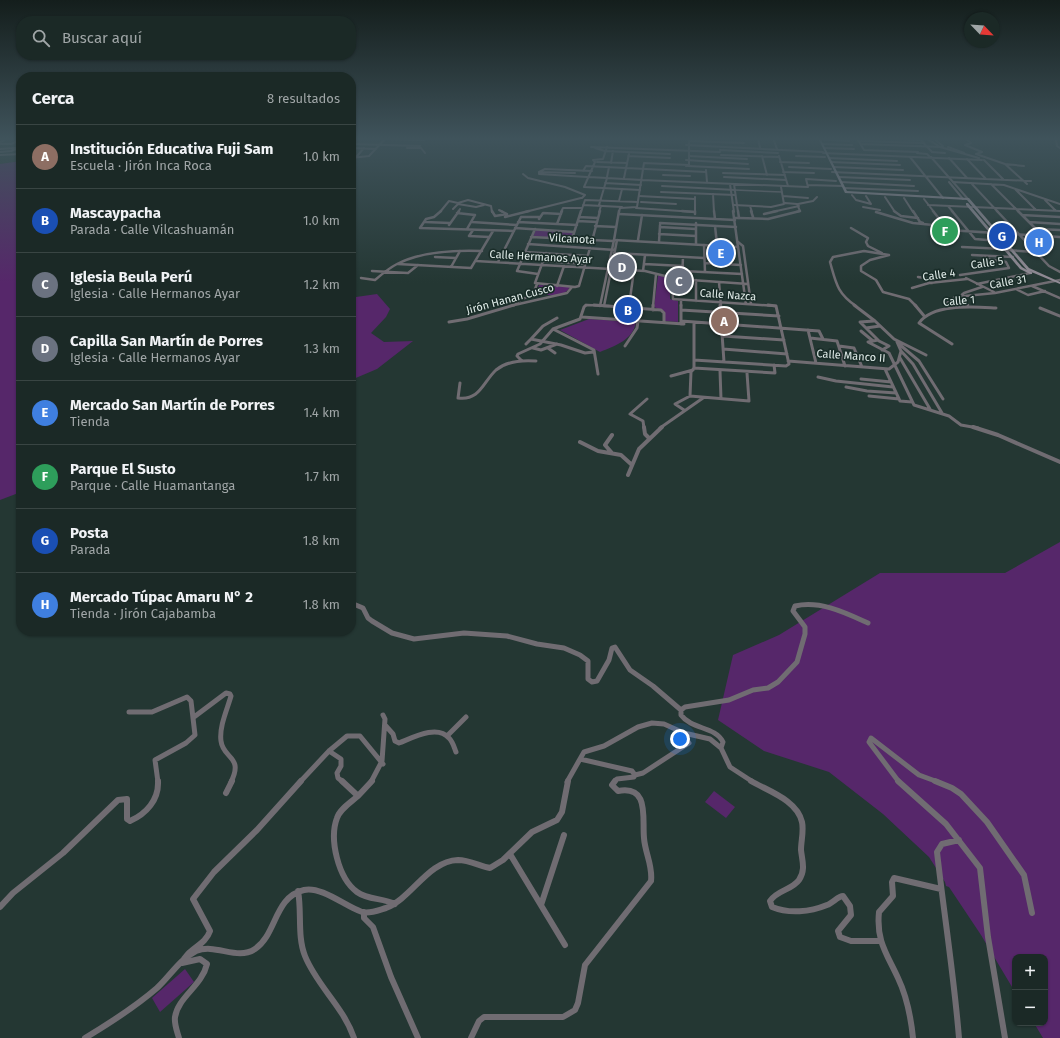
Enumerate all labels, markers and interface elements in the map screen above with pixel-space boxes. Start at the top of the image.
north arrow [964,12,1000,48]
search box [16,16,356,60]
icon: search [30,27,52,49]
text: Buscar aquí [62,29,142,47]
text: Cerca [32,88,74,109]
text: 8 resultados [267,91,340,106]
text: Institución Educativa Fuji Sam [70,140,273,158]
text: A [41,149,49,164]
text: 1.0 km [303,149,340,164]
text: Escuela · Jirón Inca Roca [70,158,212,173]
text: Mascaypacha [70,204,161,222]
text: B [41,213,49,228]
text: 1.0 km [303,213,340,228]
pin: F [932,216,958,246]
pin: G [989,221,1015,251]
text: Parada · Calle Vilcashuamán [70,222,234,237]
pin: H [1026,227,1052,257]
street label: Vilcanota [549,231,595,247]
pin: E [708,238,734,268]
street label: Calle Hermanos Ayar [489,248,594,266]
pin: D [609,252,635,282]
street label: Calle 5 [970,254,1005,272]
pin: C [666,266,692,296]
street label: Calle 4 [922,266,956,284]
text: Iglesia Beula Perú [70,268,192,286]
street label: Calle 31 [989,272,1027,292]
text: C [41,277,49,292]
text: 1.2 km [304,277,340,292]
street label: Jirón Hanan Cusco [465,281,555,317]
text: Iglesia · Calle Hermanos Ayar [70,286,240,301]
street label: Calle Nazca [699,287,757,303]
street label: Calle 1 [942,293,976,309]
pin: B [615,295,641,325]
pin: A [711,306,737,336]
text: Capilla San Martín de Porres [70,332,263,350]
text: D [41,341,49,356]
text: 1.3 km [303,341,340,356]
street label: Calle Manco II [816,347,886,365]
text: Iglesia · Calle Hermanos Ayar [70,350,240,365]
text: Mercado San Martín de Porres [70,396,275,414]
text: E [42,405,48,420]
text: 1.4 km [304,405,340,420]
text: Tienda [70,414,110,429]
text: Parque El Susto [70,460,176,478]
text: F [42,469,48,484]
text: 1.7 km [304,469,340,484]
text: Parque · Calle Huamantanga [70,478,235,493]
text: Posta [70,524,108,542]
text: G [41,533,49,548]
text: 1.8 km [303,533,340,548]
text: Parada [70,542,110,557]
text: Mercado Túpac Amaru N° 2 [70,588,253,606]
text: H [41,597,49,612]
text: 1.8 km [303,597,340,612]
text: Tienda · Jirón Cajabamba [70,606,216,621]
your location [670,729,690,749]
map controls [1012,954,1048,1026]
button: + [1012,954,1048,990]
button: − [1012,990,1048,1026]

